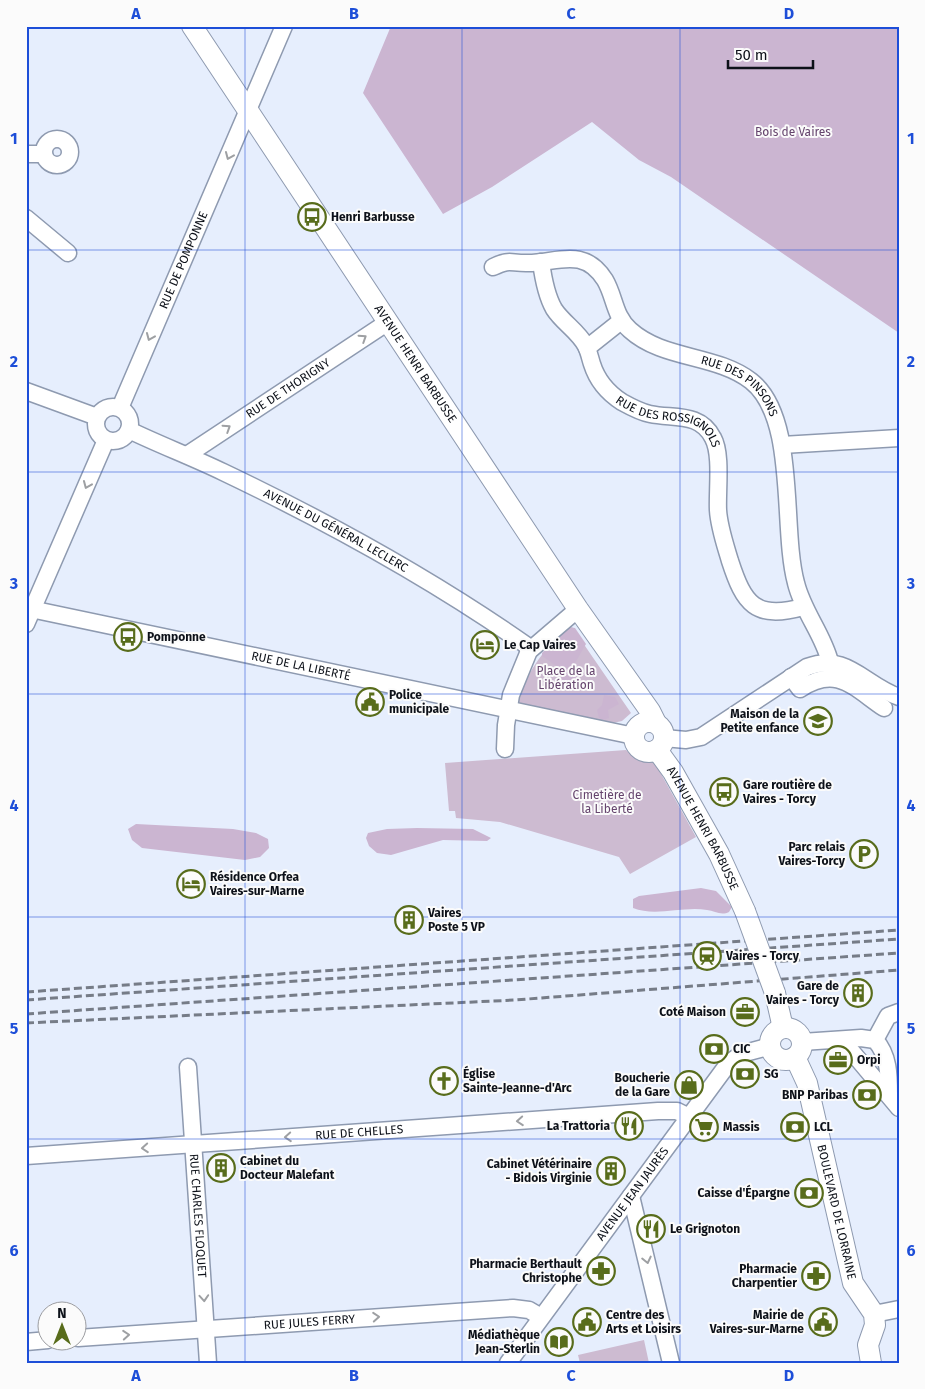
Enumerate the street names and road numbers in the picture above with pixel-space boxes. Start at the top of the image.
street label: RUE DE POMPONNE [156,209,211,311]
street label: AVENUE HENRI BARBUSSE [372,302,460,425]
street label: RUE DES PINSONS [699,353,781,419]
street label: RUE DE THORIGNY [243,355,333,421]
street label: RUE DES ROSSIGNOLS [613,393,723,449]
street label: AVENUE DU GÉNÉRAL LECLERC [261,486,411,575]
street label: RUE DE LA LIBERTÉ [250,649,352,683]
street label: AVENUE HENRI BARBUSSE [664,764,742,892]
street label: RUE DE CHELLES [315,1122,404,1142]
street label: BOULEVARD DE LORRAINE [814,1143,859,1281]
street label: AVENUE JEAN JAURÈS [593,1144,672,1243]
street label: RUE CHARLES FLOQUET [187,1153,209,1279]
street label: RUE JULES FERRY [263,1312,356,1332]

